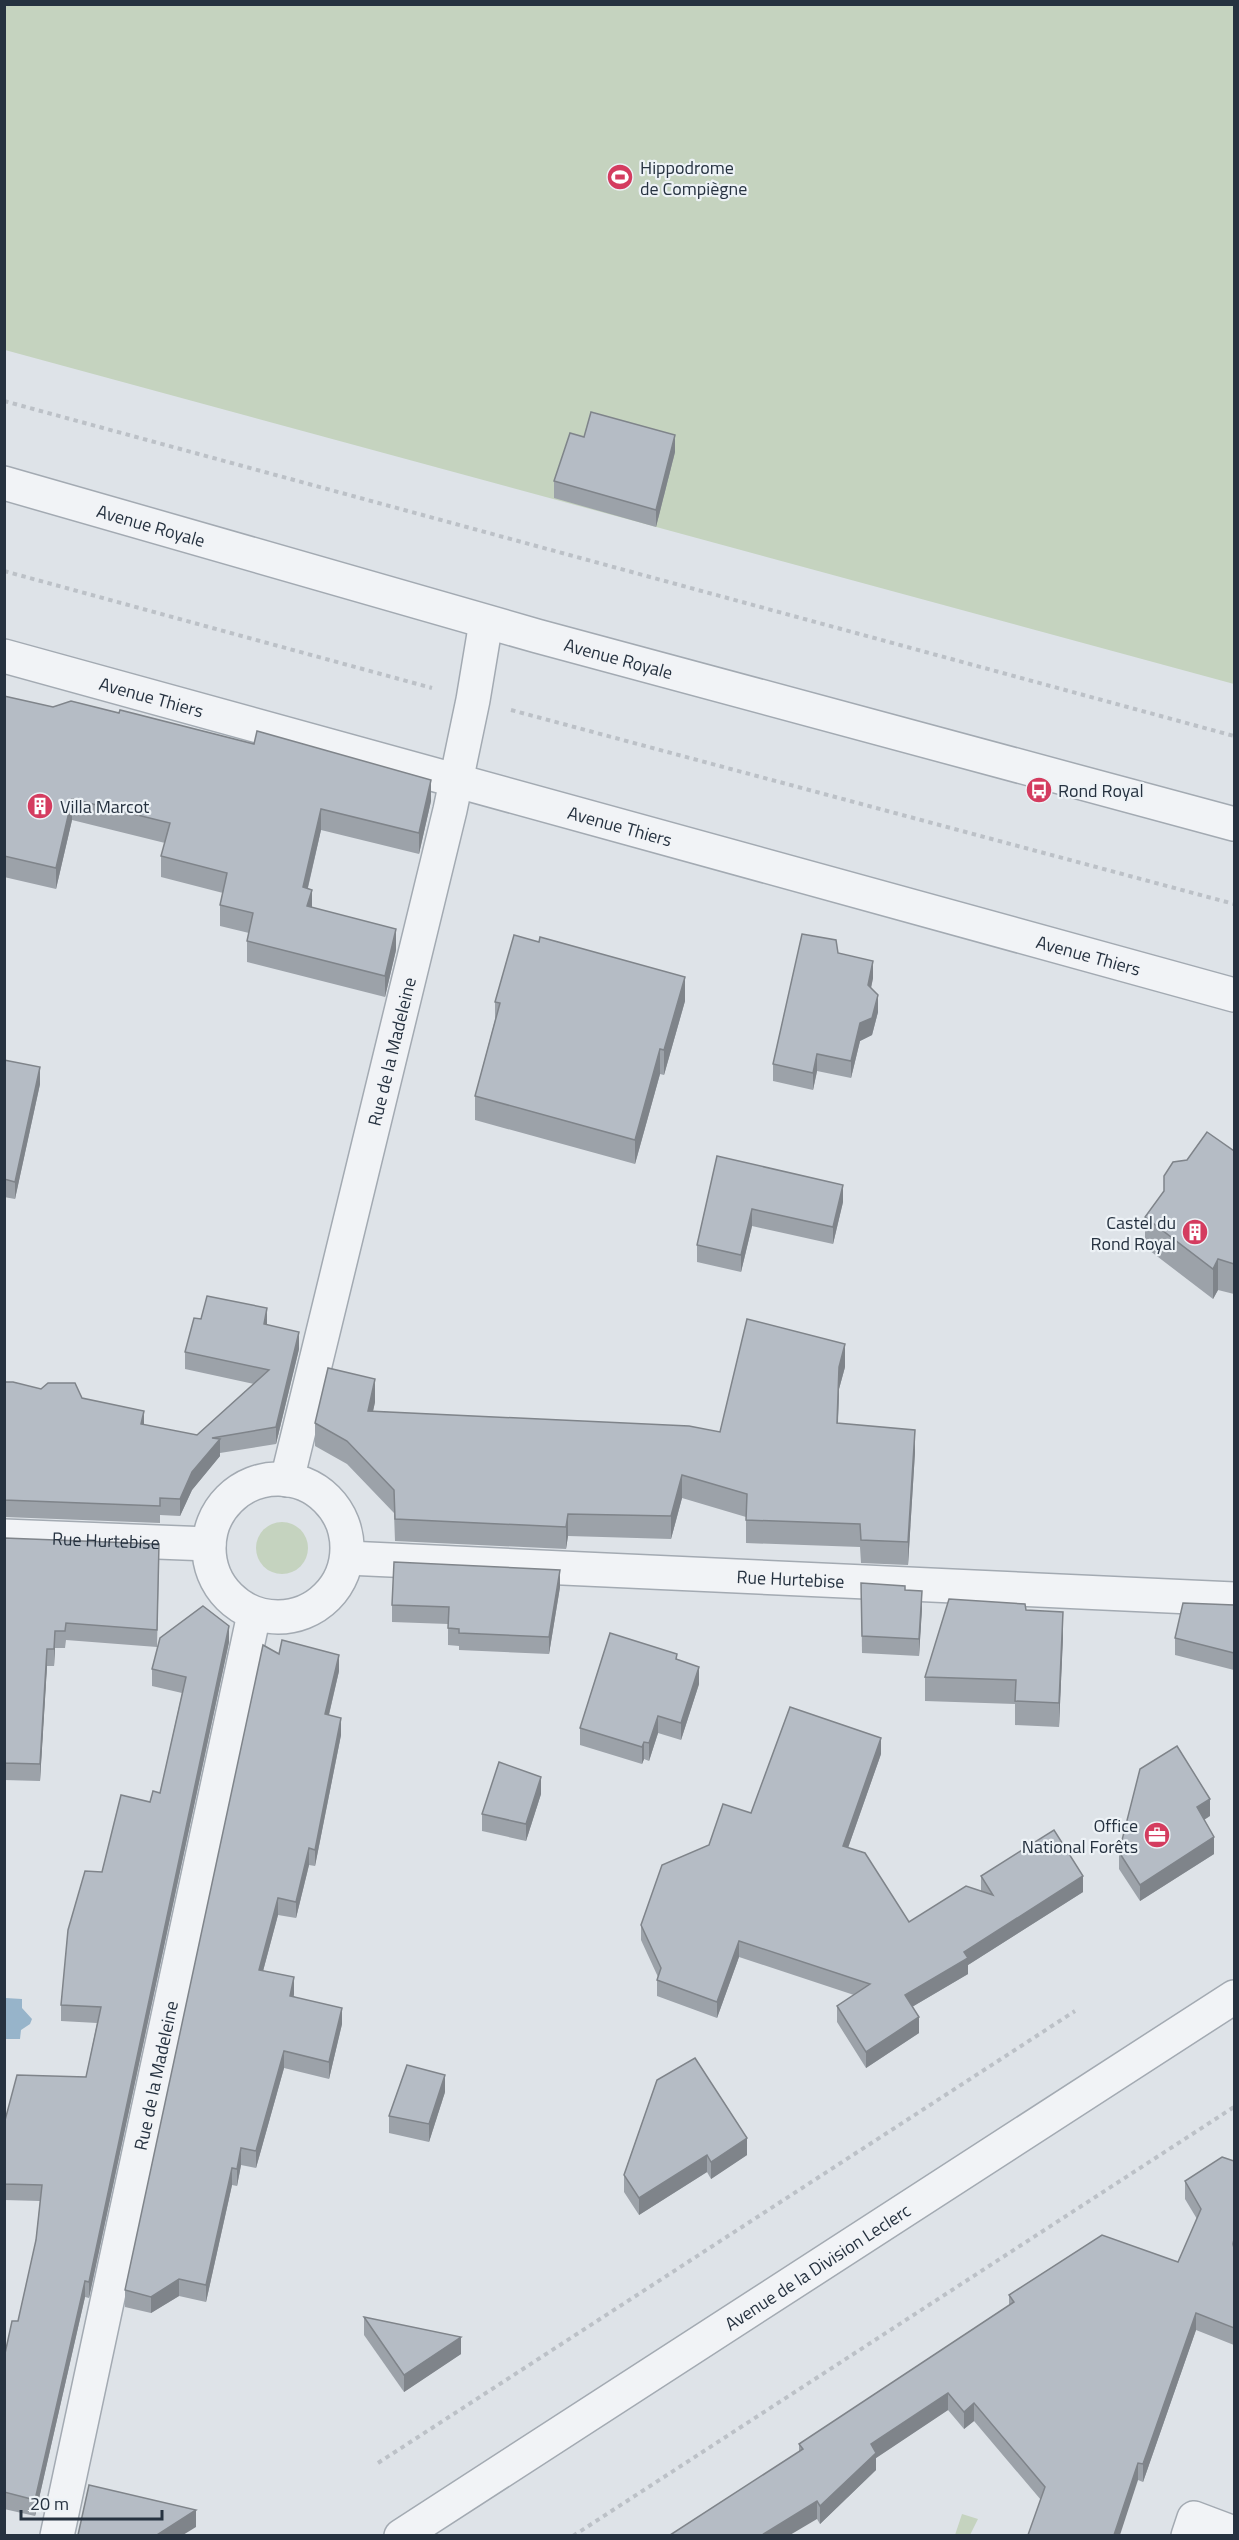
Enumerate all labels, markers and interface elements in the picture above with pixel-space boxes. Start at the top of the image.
place label: Hippodrome de Compiègne [640,154,747,202]
sports icon: Hippodrome de Compiègne [605,162,635,192]
street label: Avenue Royale [94,497,208,554]
street label: Avenue Royale [561,630,676,686]
street label: Avenue Thiers [96,669,207,724]
bus stop icon: Rond Royal [1024,775,1054,805]
place label: Rond Royal [1058,777,1144,804]
building icon: Villa Marcot [25,791,55,821]
place label: Villa Marcot [60,793,150,820]
street label: Avenue Thiers [565,799,675,853]
street label: Avenue Thiers [1033,928,1144,982]
street label: Rue de la Madeleine [360,974,422,1129]
place label: Castel du Rond Royal [1090,1209,1176,1257]
building icon: Castel du Rond Royal [1180,1217,1210,1247]
street label: Rue Hurtebise [51,1524,160,1556]
street label: Rue Hurtebise [736,1563,845,1594]
place label: Office National Forêts [1022,1812,1138,1860]
office icon: Office National Forêts [1142,1820,1172,1850]
street label: Rue de la Madeleine [126,1998,185,2153]
street label: Avenue de la Division Leclerc [719,2196,916,2337]
scale bar [21,2483,162,2521]
text: 20 m [30,2490,69,2517]

